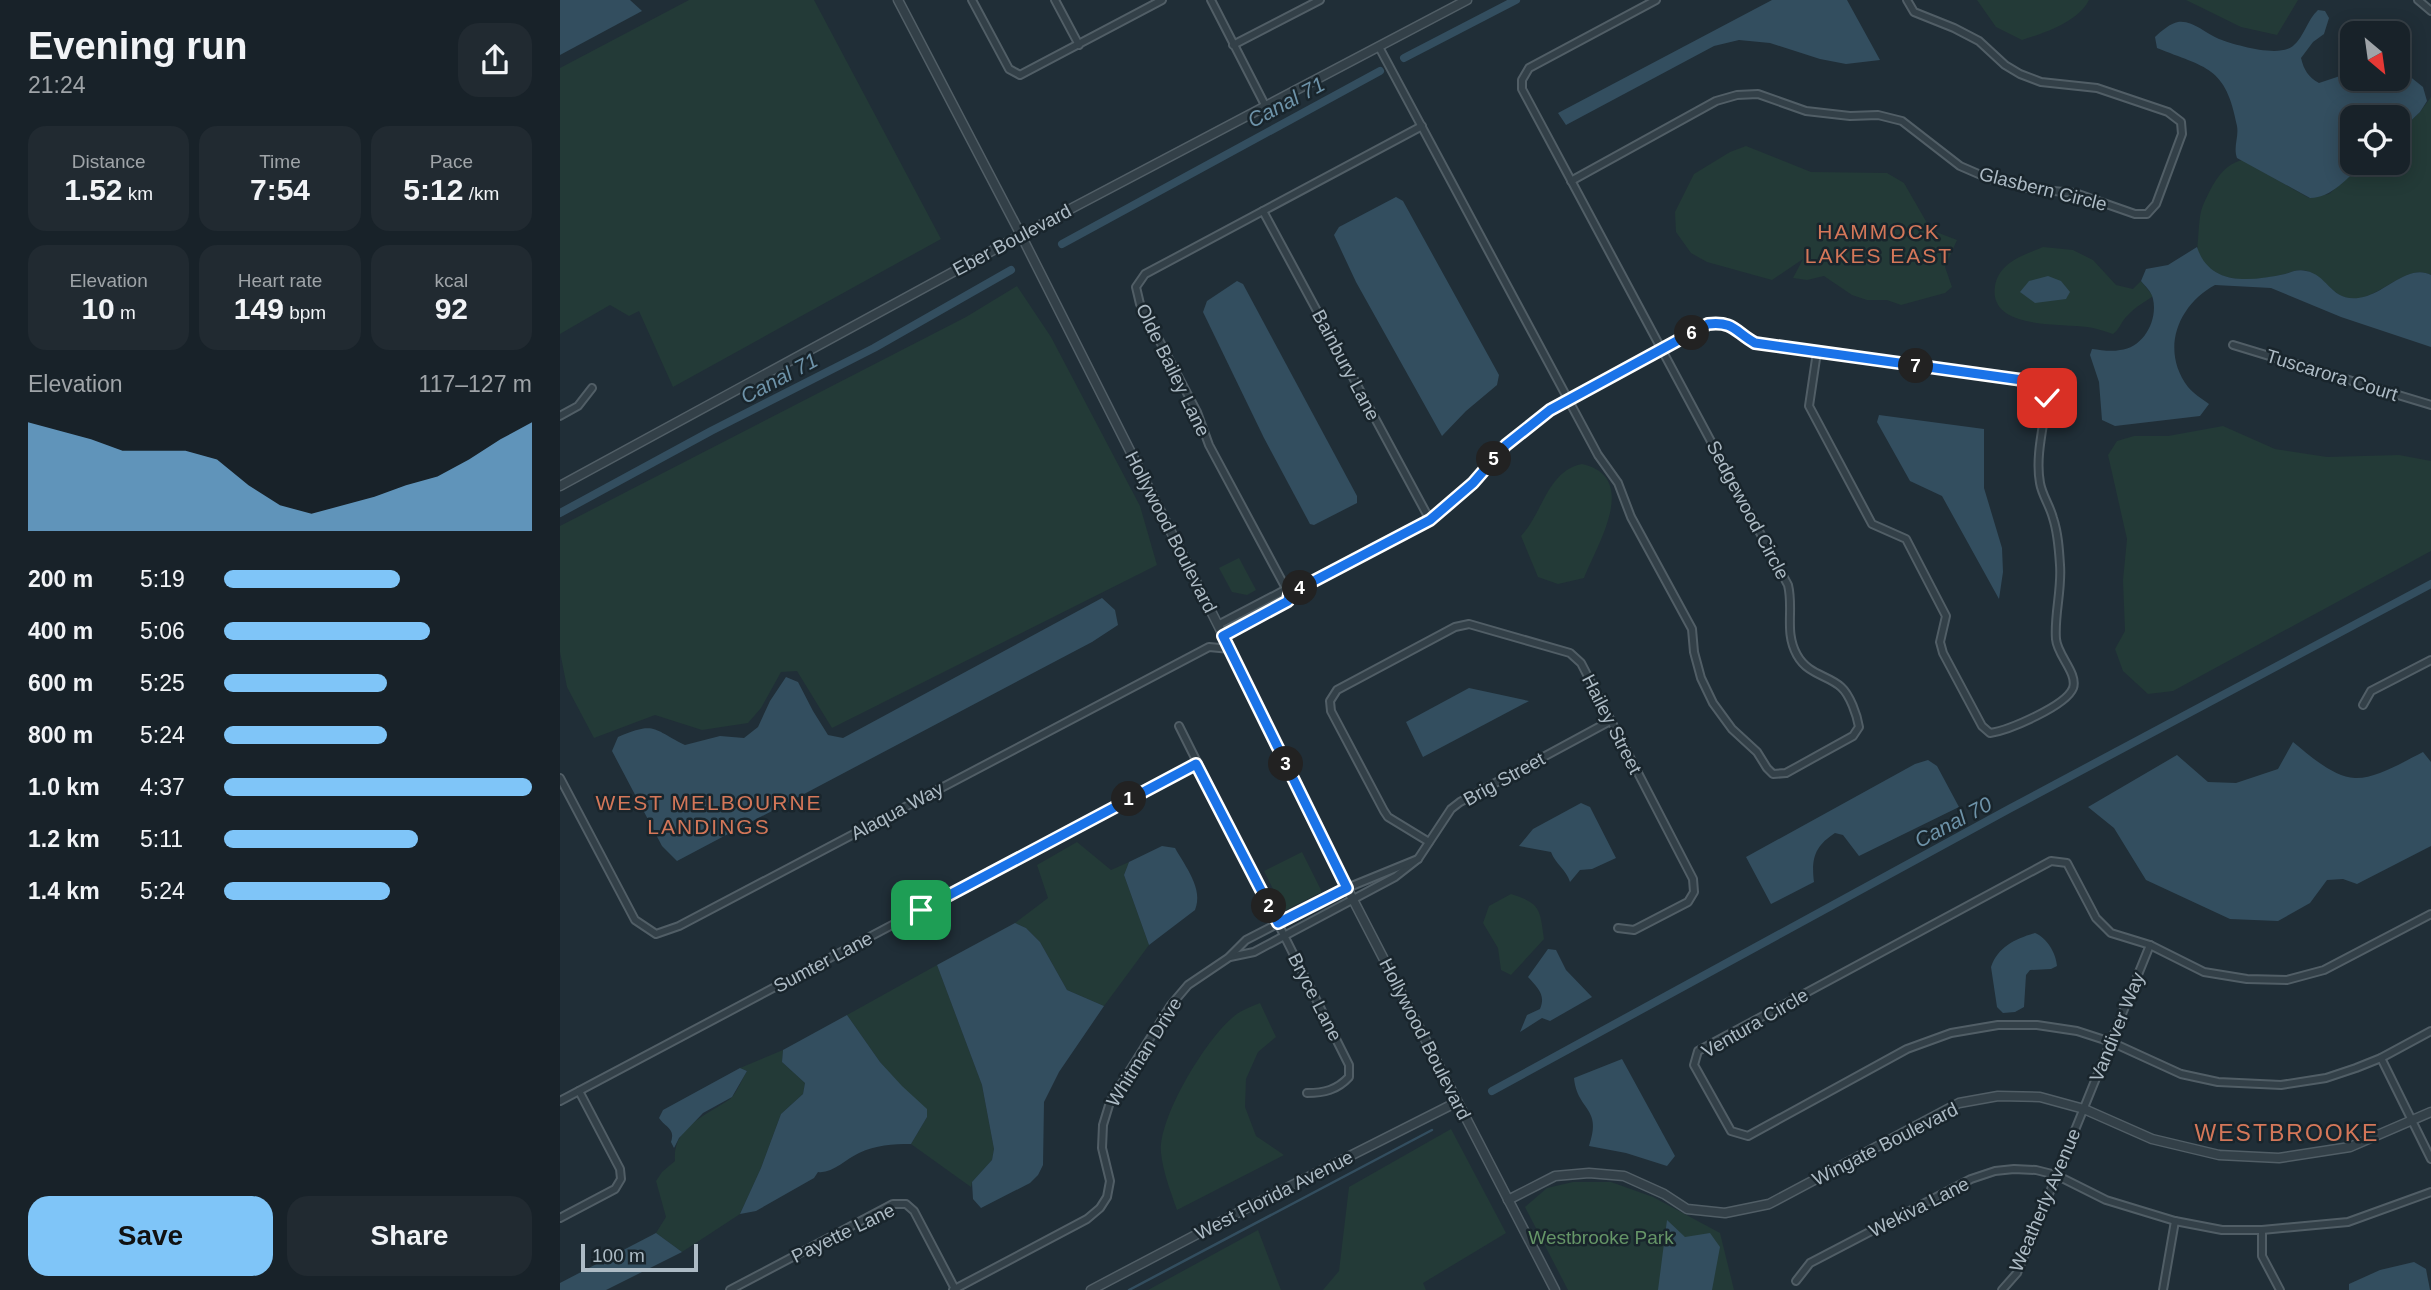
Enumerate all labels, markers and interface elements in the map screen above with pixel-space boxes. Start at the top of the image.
north arrow [2340,21,2410,91]
map controls [2340,21,2410,175]
button: share [458,23,532,97]
text: Evening run [28,25,248,67]
text: 21:24 [28,72,86,98]
water label: Canal 71 [1243,72,1329,132]
button: locate [2340,105,2410,175]
text: Distance [72,151,146,172]
text: Time [259,151,301,172]
text: Pace [430,151,473,172]
street label: Glasbern Circle [1977,163,2109,215]
text: 1.52 [64,173,123,206]
text: 7:54 [250,173,310,206]
text: 5:12 [403,173,463,206]
text: km [123,183,153,204]
text: /km [463,183,499,204]
street label: Eber Boulevard [949,200,1075,280]
district label: HAMMOCK LAKES EAST [1805,220,1953,267]
text: Elevation [70,270,148,291]
text: Heart rate [238,270,322,291]
text: kcal [434,270,468,291]
text: 10 [81,292,115,325]
text: 149 [234,292,284,325]
text: 92 [435,292,468,325]
street label: Olde Bailey Lane [1132,300,1214,440]
text: m [115,302,136,323]
text: bpm [284,302,326,323]
street label: Bainbury Lane [1308,306,1384,424]
pin: 6 [1674,316,1710,350]
text: 6 [1686,322,1697,343]
street label: Tuscarora Court [2264,345,2401,405]
water label: Canal 71 [736,348,822,408]
pin: 7 [1898,348,1934,384]
text: 7 [1910,355,1921,376]
pin [2017,368,2077,428]
text: Elevation [28,371,123,397]
text: 117–127 m [419,371,532,397]
icon: check [2028,379,2066,417]
street label: Sedgewood Circle [1703,437,1793,583]
pin: 5 [1476,442,1511,476]
street label: Hollywood Boulevard [1121,448,1221,616]
text: 5 [1488,448,1499,469]
text: 200 m [28,566,93,592]
text: 5:19 [140,566,185,592]
pin: 4 [1282,570,1318,606]
text: 4 [1294,577,1305,598]
text: 400 m [28,618,93,644]
text: 5:06 [140,618,185,644]
text: 600 m [28,670,93,696]
text: 5:25 [140,670,185,696]
street label: Hailey Street [1578,671,1646,778]
text: 800 m [28,722,93,748]
text: 5:24 [140,722,185,748]
pin: 3 [1268,746,1304,782]
street label: Brig Street [1460,748,1549,810]
text: 3 [1280,753,1291,774]
text: 1.0 km [28,774,100,800]
text: 4:37 [140,774,185,800]
street label: Alaqua Way [847,778,947,844]
pin: 1 [1112,782,1146,816]
text: 1 [1123,788,1134,809]
district label: WEST MELBOURNE LANDINGS [595,791,823,838]
water label: Canal 70 [1910,792,1996,852]
text: 1.2 km [28,826,100,852]
text: 5:11 [140,826,183,852]
text: 1.4 km [28,878,100,904]
text: 5:24 [140,878,185,904]
pin [891,880,951,940]
pin: 2 [1252,888,1286,923]
icon: arrive [902,891,940,929]
text: 2 [1263,895,1274,916]
street label: Sumter Lane [770,927,876,997]
street label: Bryce Lane [1284,949,1346,1045]
street label: Hollywood Boulevard [1375,955,1475,1123]
street label: Vandiver Way [2086,969,2149,1085]
street label: Ventura Circle [1698,984,1812,1062]
street label: Whitman Drive [1102,994,1186,1110]
street label: Wingate Boulevard [1809,1098,1961,1190]
district label: WESTBROOKE [2195,1120,2379,1146]
street label: Weatherly Avenue [2005,1125,2085,1275]
street label: West Florida Avenue [1191,1146,1357,1244]
street label: Wekiva Lane [1865,1173,1973,1241]
button: Save [28,1196,273,1276]
button: Share [287,1196,532,1276]
street label: Payette Lane [788,1199,898,1267]
park label: Westbrooke Park [1528,1227,1674,1248]
scale bar [581,1241,698,1273]
text: 100 m [592,1245,645,1266]

